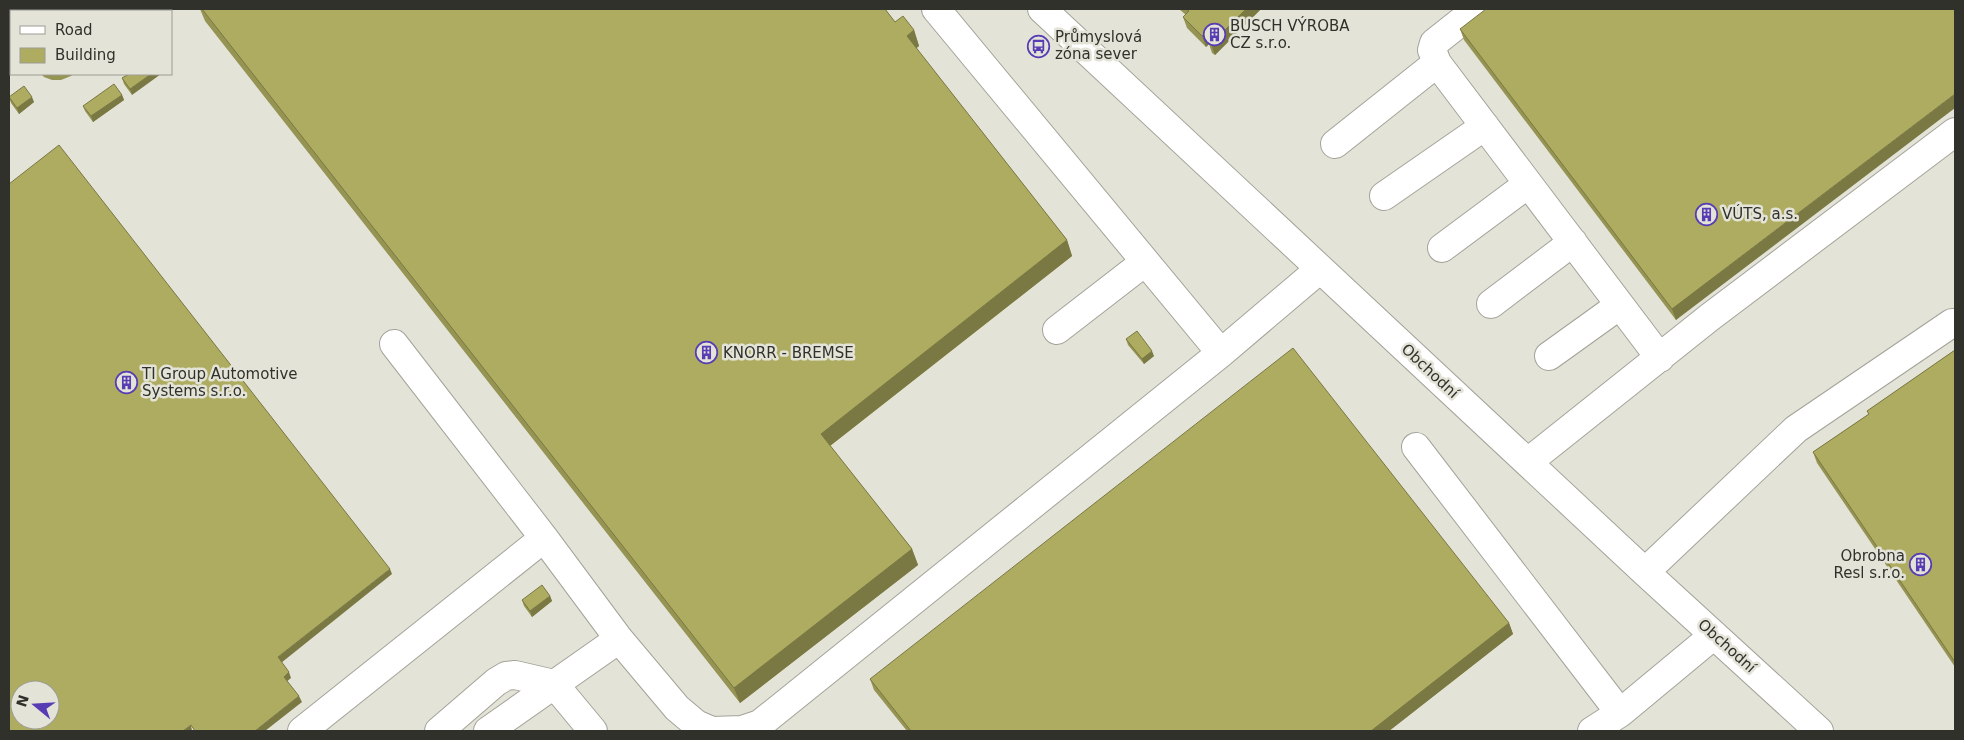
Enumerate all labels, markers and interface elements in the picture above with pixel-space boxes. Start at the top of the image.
legend [10,10,172,75]
place label: BUSCH VÝROBA CZ s.r.o. [1230,16,1350,52]
text: Road [55,21,93,39]
building icon: BUSCH VÝROBA CZ s.r.o. [1202,23,1226,47]
place label: Průmyslová zóna sever [1055,28,1142,63]
bus stop icon: Průmyslová zóna sever [1027,34,1051,58]
text: Building [55,46,116,64]
building icon: VÚTS, a.s. [1694,202,1718,226]
place label: VÚTS, a.s. [1722,204,1798,223]
street label: Obchodní [1398,340,1463,403]
building icon: KNORR - BREMSE [695,341,719,365]
place label: KNORR - BREMSE [723,344,854,362]
place label: TI Group Automotive Systems s.r.o. [141,365,298,400]
building icon: TI Group Automotive Systems s.r.o. [114,371,138,395]
place label: Obrobna Resl s.r.o. [1833,547,1905,582]
building icon: Obrobna Resl s.r.o. [1909,553,1933,577]
street label: Obchodní [1694,615,1760,677]
north arrow [10,680,60,730]
text: N [13,693,32,709]

